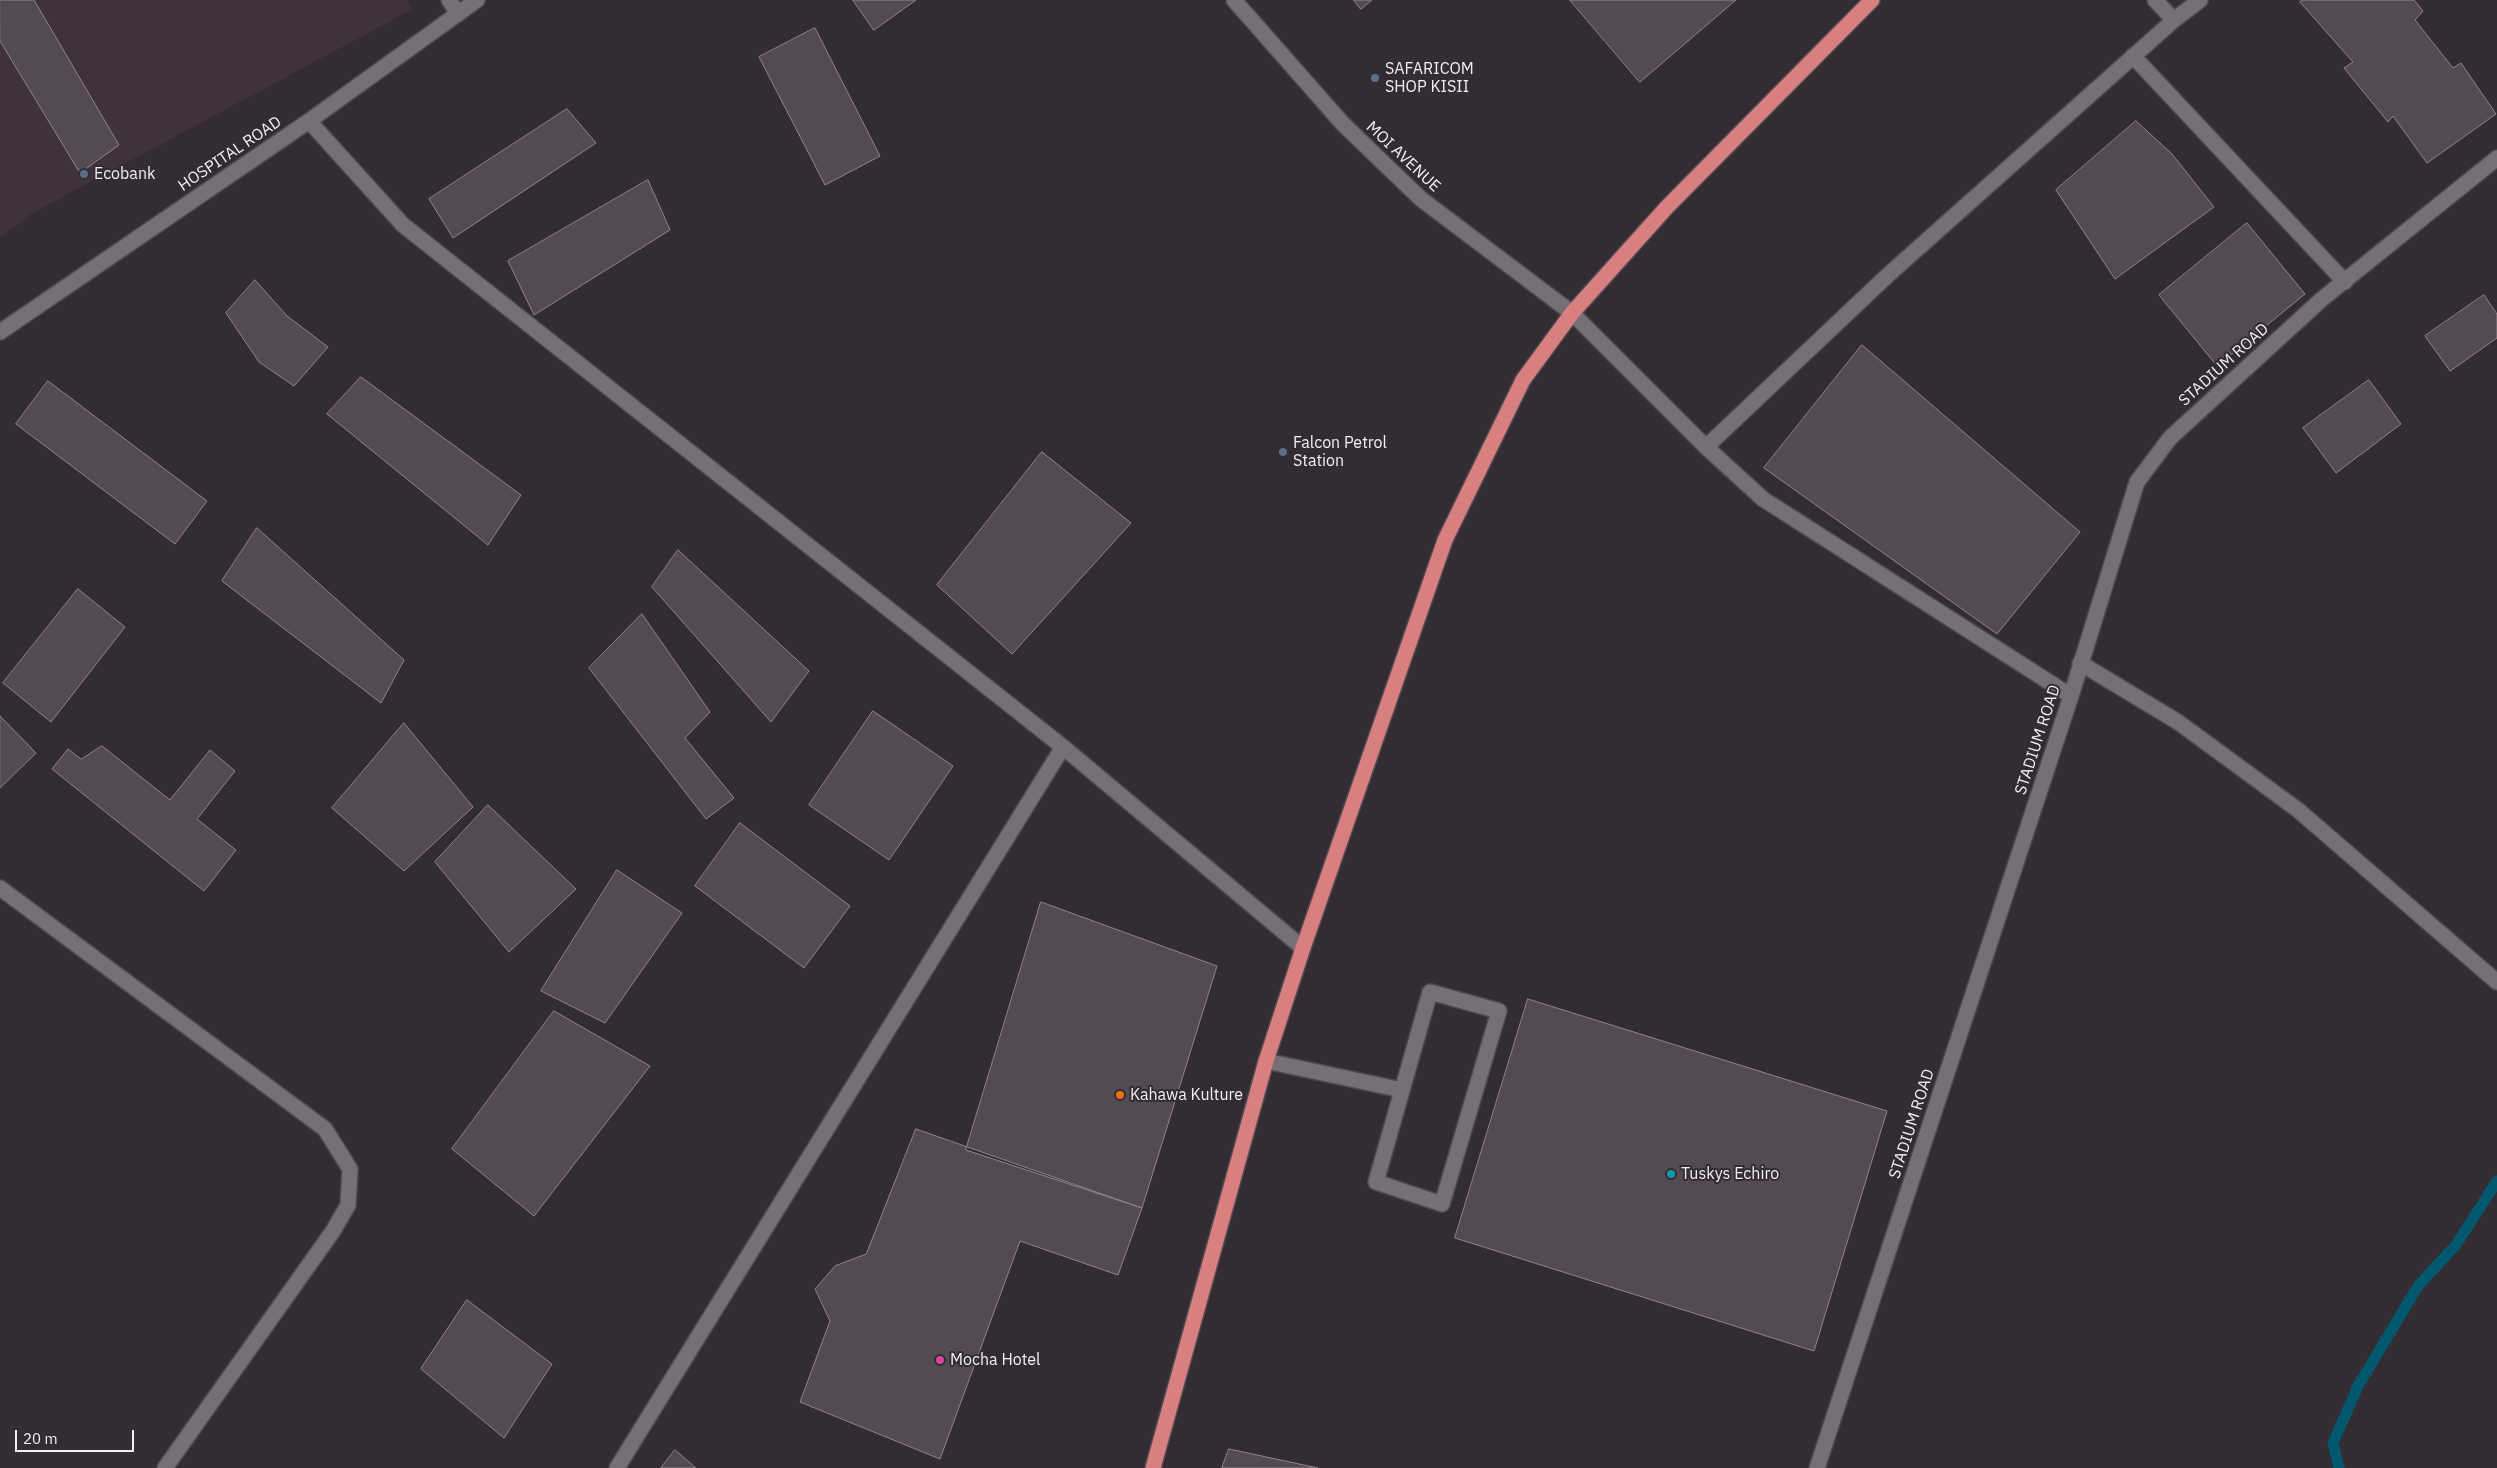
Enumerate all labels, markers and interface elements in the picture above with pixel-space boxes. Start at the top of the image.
place label: SAFARICOM SHOP KISII [1385,59,1474,97]
marker: SAFARICOM SHOP KISII [1369,72,1381,84]
street label: HOSPITAL ROAD [175,112,285,196]
street label: MOI AVENUE [1362,118,1444,196]
place label: Ecobank [94,164,155,184]
marker: Ecobank [78,168,90,180]
street label: STADIUM ROAD [2175,320,2273,410]
place label: Falcon Petrol Station [1293,433,1387,471]
marker: Falcon Petrol Station [1277,446,1289,458]
street label: STADIUM ROAD [2011,683,2065,797]
street label: STADIUM ROAD [1885,1067,1939,1181]
place label: Kahawa Kulture [1130,1085,1243,1105]
marker: Kahawa Kulture [1114,1089,1126,1101]
place label: Tuskys Echiro [1681,1164,1779,1184]
marker: Tuskys Echiro [1665,1168,1677,1180]
place label: Mocha Hotel [950,1350,1040,1370]
marker: Mocha Hotel [934,1354,946,1366]
scale bar [18,1420,136,1452]
text: 20 m [23,1429,58,1448]

